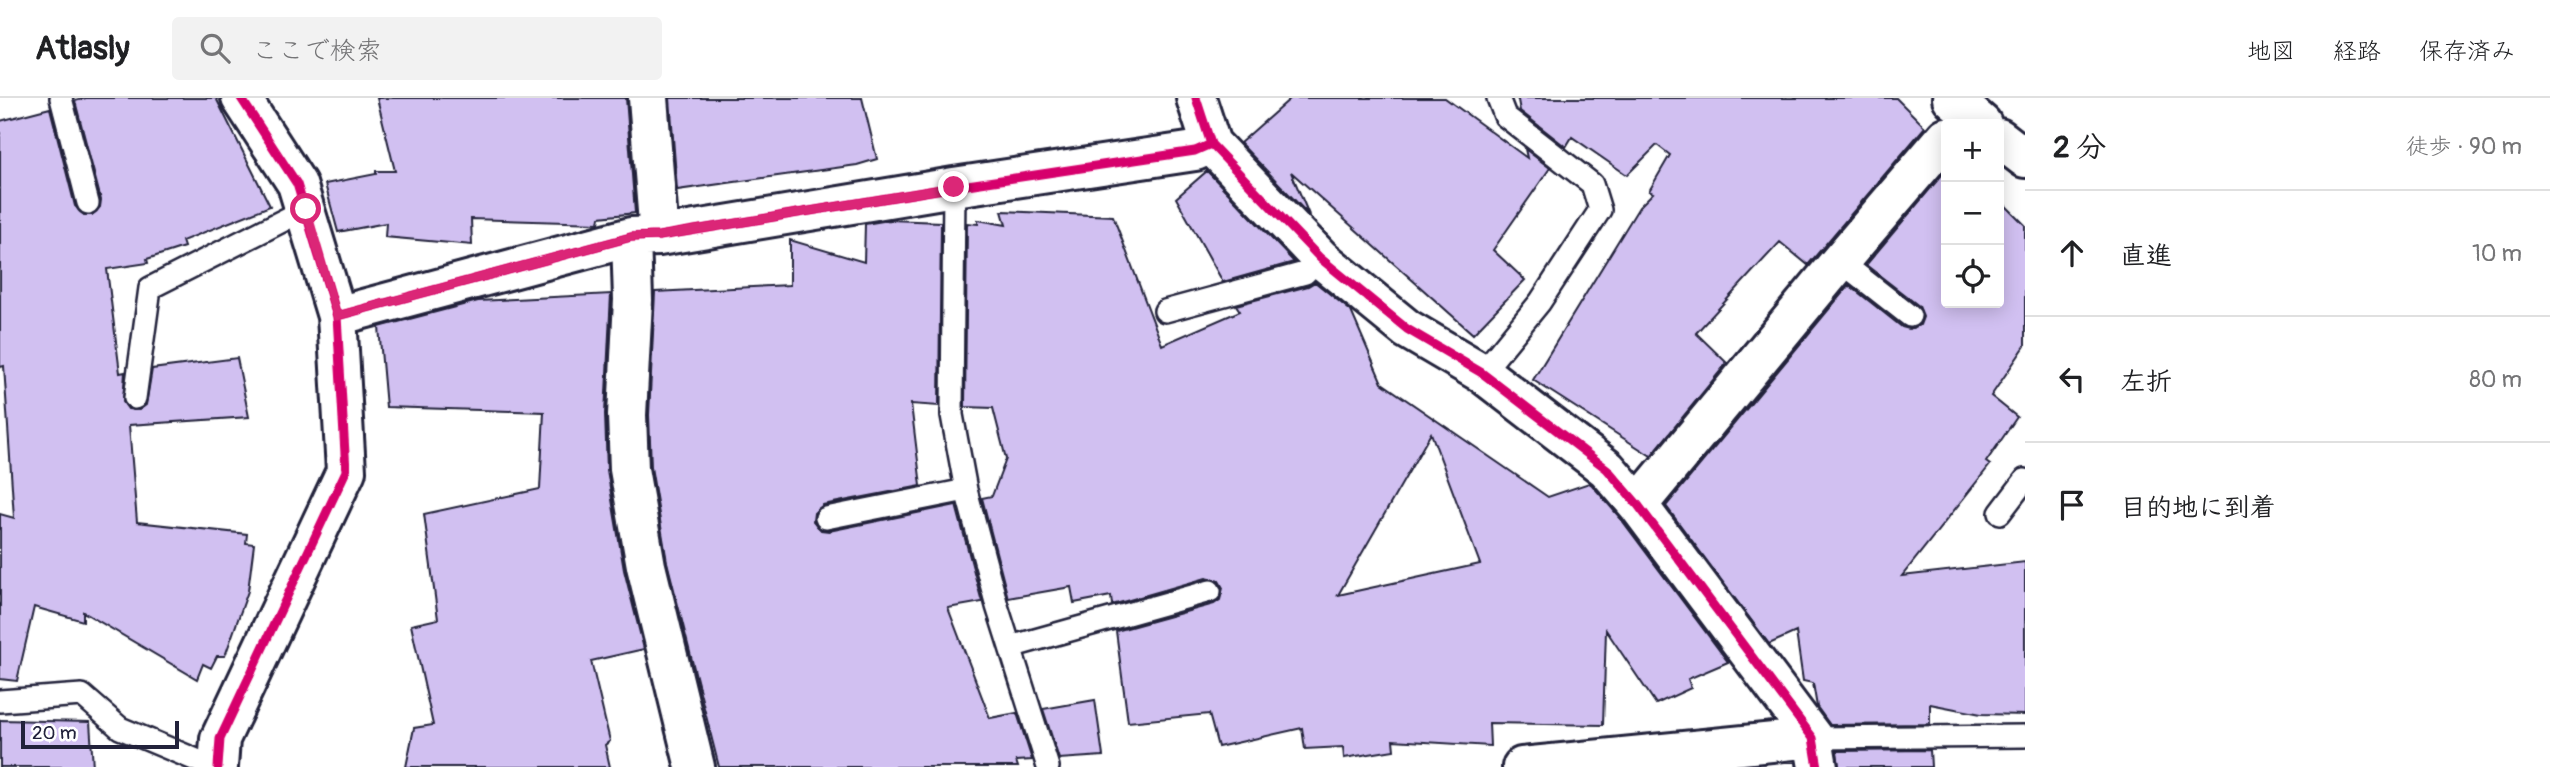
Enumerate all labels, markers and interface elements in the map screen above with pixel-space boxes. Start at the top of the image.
search box [172,17,662,80]
text: Atlasly [35,28,130,69]
icon: search [196,29,234,67]
text: ここで検索 [252,35,382,67]
text: 地図 [2247,37,2295,66]
text: 経路 [2333,37,2381,66]
text: 保存済み [2419,37,2515,66]
map controls [1941,119,2004,308]
button: + [1941,119,2004,182]
text: 2 分 [2053,129,2106,166]
text: 徒歩 · 90 m [2406,132,2522,161]
route end [938,171,969,202]
button: − [1941,182,2004,245]
route start [290,193,321,224]
icon: ahead [2053,234,2091,272]
text: 10 m [2472,239,2522,268]
text: 直進 [2120,240,2172,272]
button: locate [1941,245,2004,308]
icon: left [2053,360,2091,398]
text: 80 m [2469,365,2522,394]
text: 左折 [2120,366,2172,398]
icon: arrive [2053,486,2091,524]
text: 目的地に到着 [2120,492,2276,524]
scale bar [21,718,178,750]
text: 20 m [32,721,77,745]

